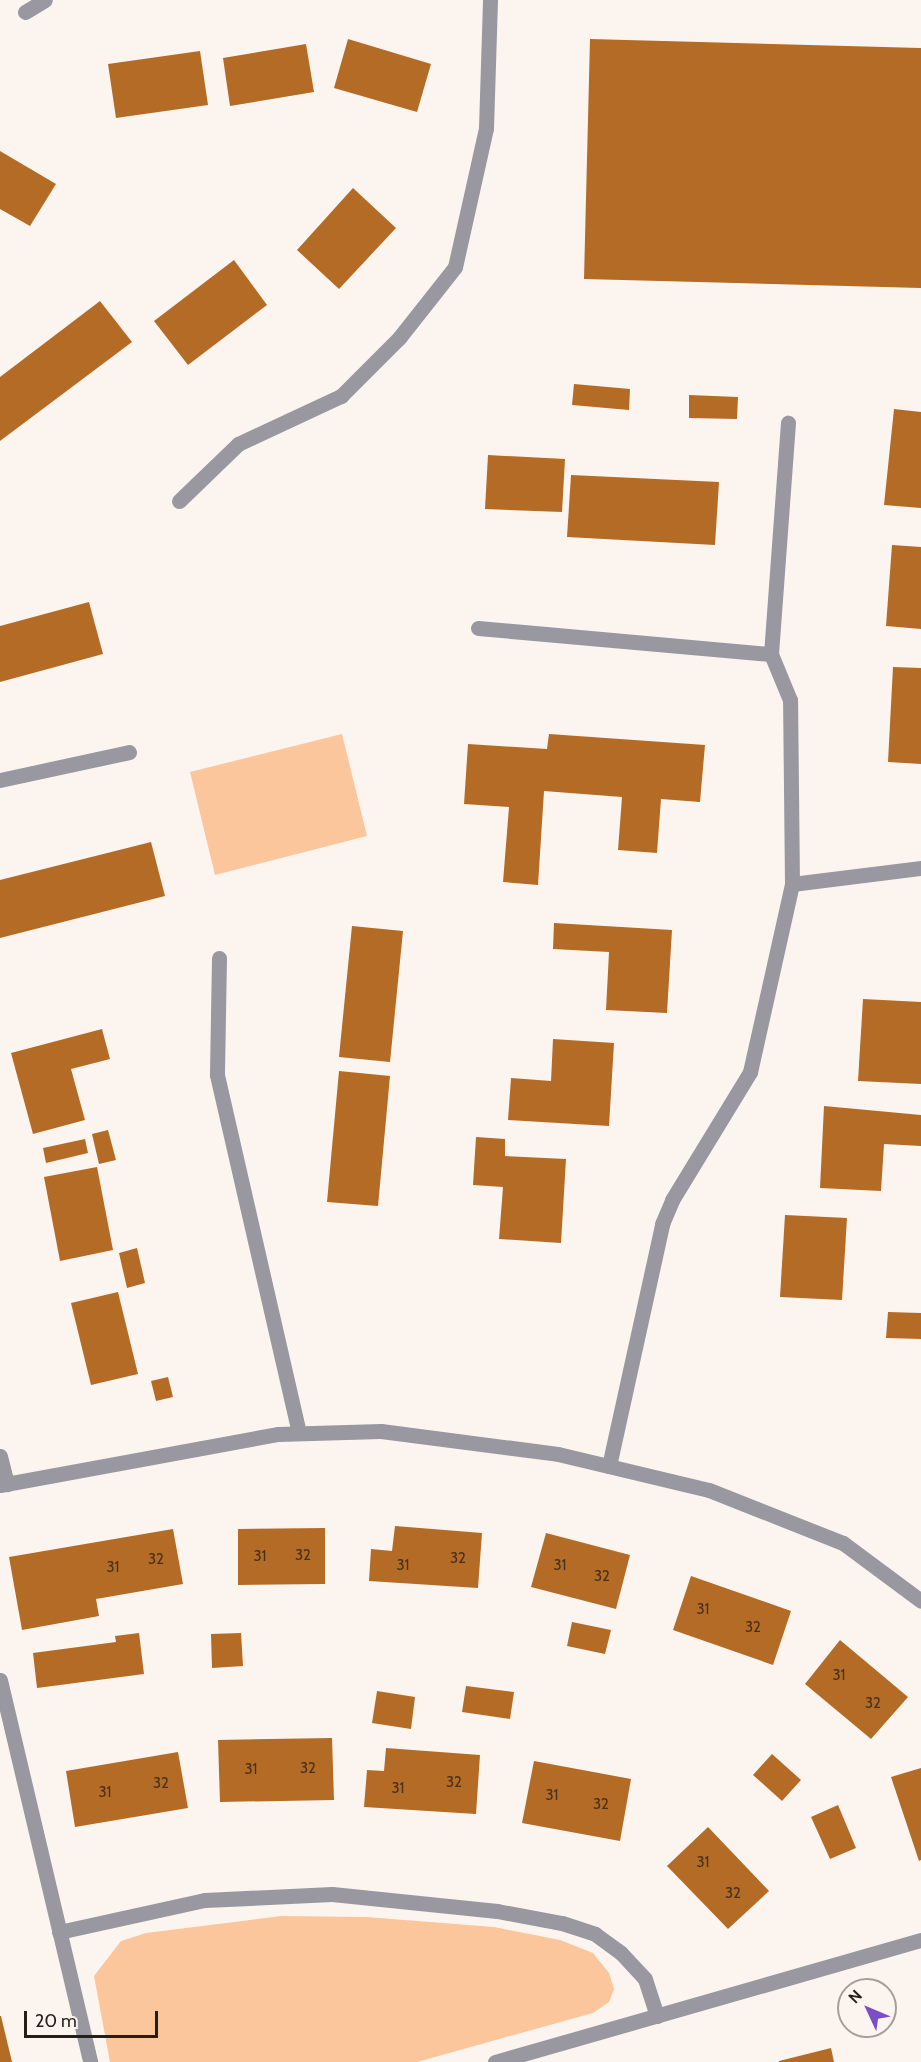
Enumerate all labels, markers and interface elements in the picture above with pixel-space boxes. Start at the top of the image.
house number: 32 [295,1547,311,1565]
house number: 31 [253,1548,267,1566]
house number: 32 [450,1550,466,1568]
house number: 32 [148,1551,164,1569]
house number: 31 [396,1557,410,1575]
house number: 31 [553,1557,567,1575]
house number: 31 [106,1559,120,1577]
house number: 32 [594,1568,610,1586]
house number: 31 [696,1601,710,1619]
house number: 32 [745,1619,761,1637]
house number: 31 [832,1667,846,1685]
house number: 32 [865,1695,881,1713]
house number: 32 [300,1760,316,1778]
house number: 31 [244,1761,258,1779]
house number: 32 [446,1774,462,1792]
house number: 32 [153,1775,169,1793]
house number: 31 [391,1780,405,1798]
house number: 31 [98,1784,112,1802]
house number: 31 [545,1787,559,1805]
house number: 32 [593,1796,609,1814]
house number: 31 [696,1854,710,1872]
house number: 32 [725,1885,741,1903]
north arrow [837,1978,897,2038]
text: N [844,1986,866,2007]
scale bar [27,1999,160,2037]
text: 20 m [35,2010,77,2032]

